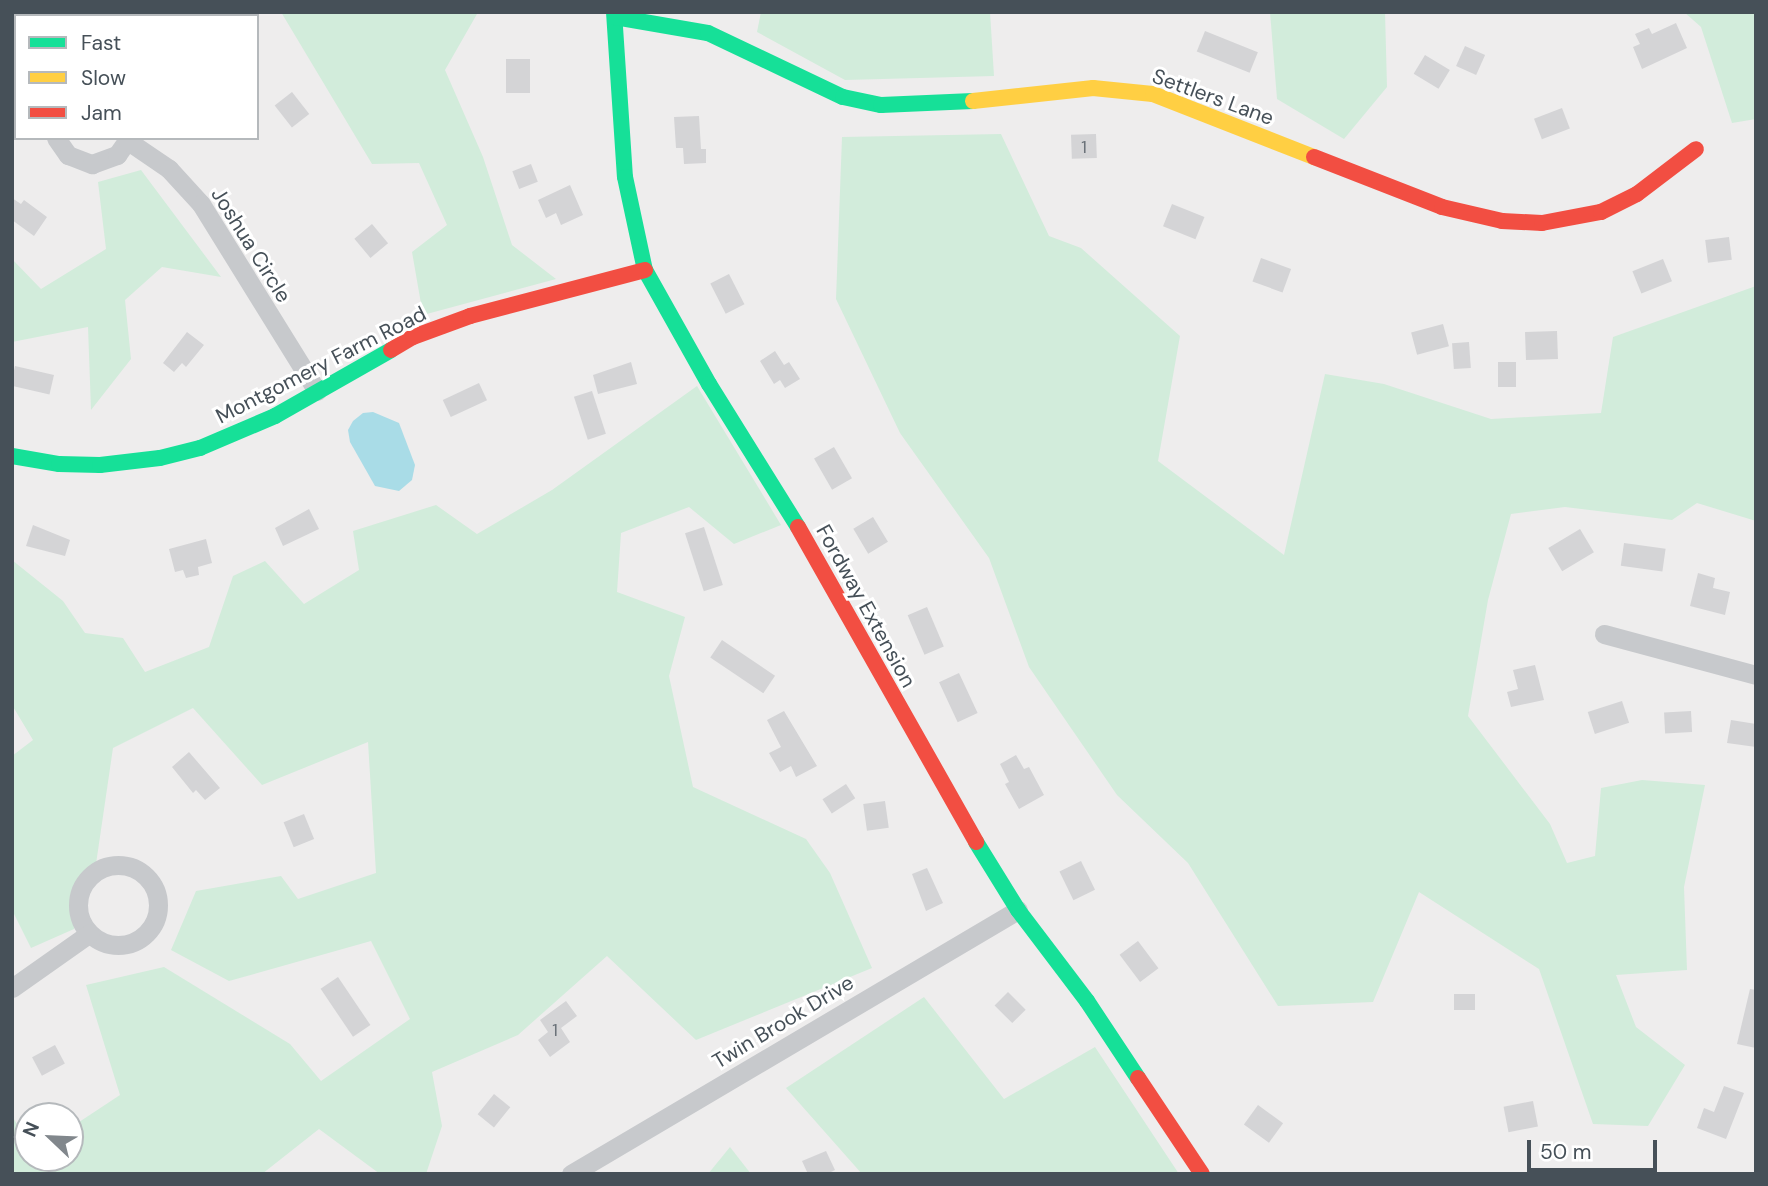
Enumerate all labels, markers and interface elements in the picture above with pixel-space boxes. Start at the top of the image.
legend [14,14,259,140]
text: Fast [81,29,121,57]
street label: Settlers Lane [1149,63,1277,131]
text: Slow [81,64,126,92]
text: Jam [81,99,122,127]
house number: 1 [1081,136,1087,158]
street label: Joshua Circle [206,183,296,307]
street label: Montgomery Farm Road [212,301,430,429]
street label: Fordway Extension [811,520,921,692]
street label: Twin Brook Drive [708,970,858,1074]
house number: 1 [552,1019,558,1041]
north arrow [14,1102,84,1172]
text: N [17,1118,45,1141]
scale bar [1530,1126,1660,1170]
text: 50 m [1540,1138,1591,1166]

